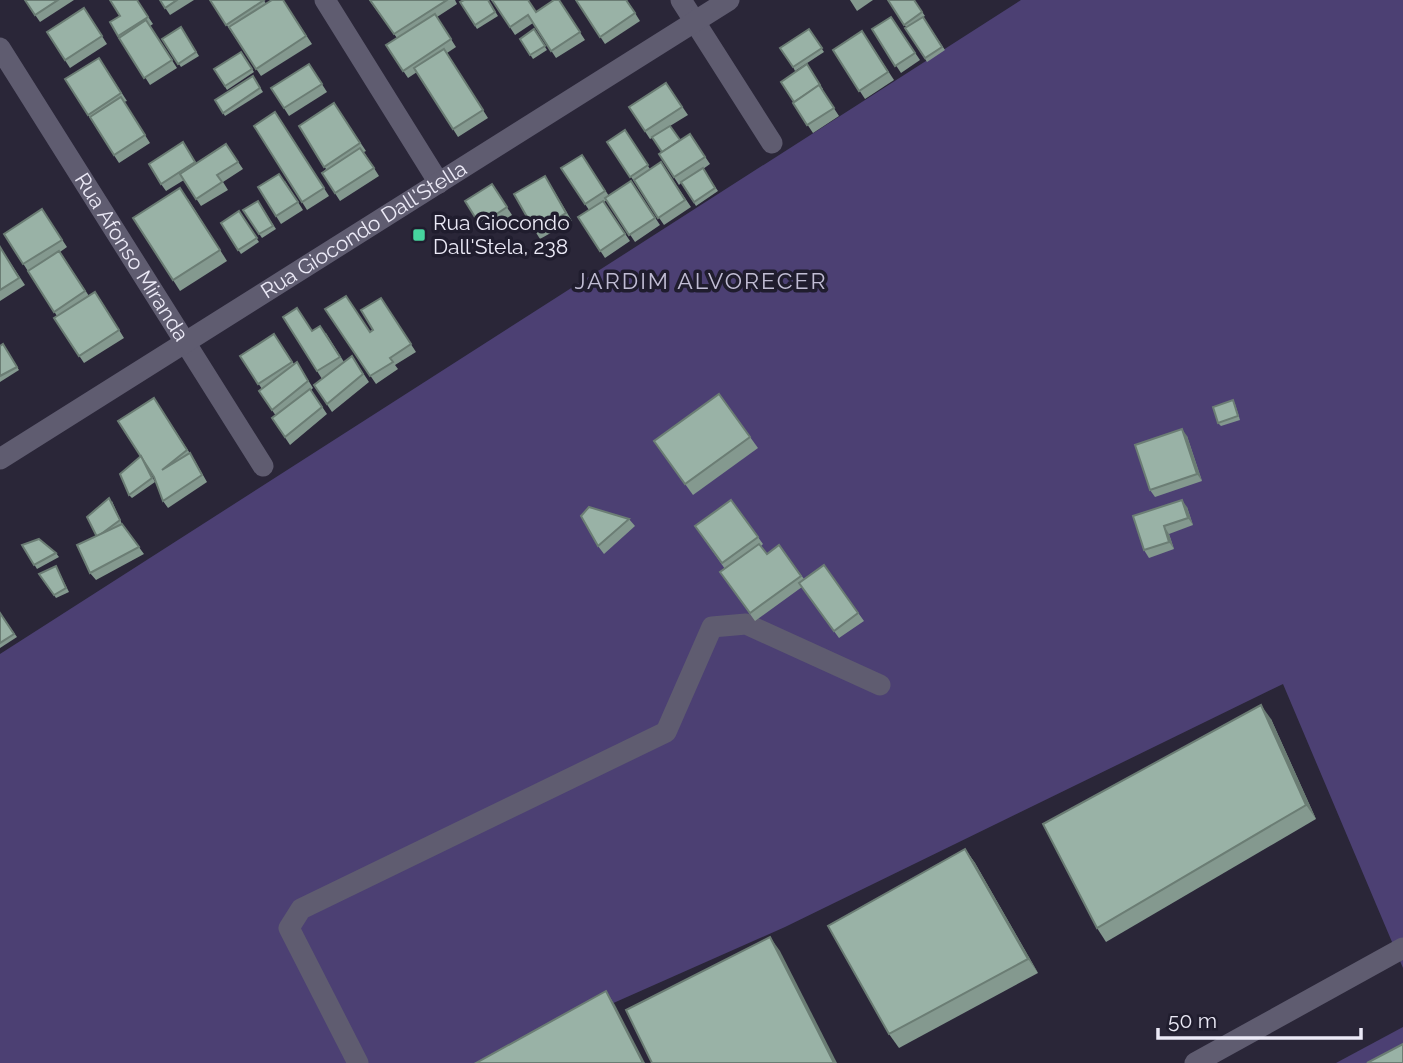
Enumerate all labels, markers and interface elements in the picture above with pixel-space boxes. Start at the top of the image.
street label: Rua Giocondo Dall'Stella [256,155,471,304]
street label: Rua Afonso Miranda [70,168,194,346]
place label: Rua Giocondo Dall'Stela, 238 [433,210,570,259]
marker: Rua Giocondo Dall'Stela, 238 [411,227,427,243]
district label: JARDIM ALVORECER [574,267,828,294]
scale bar [1158,996,1361,1040]
text: 50 m [1168,1008,1217,1033]

